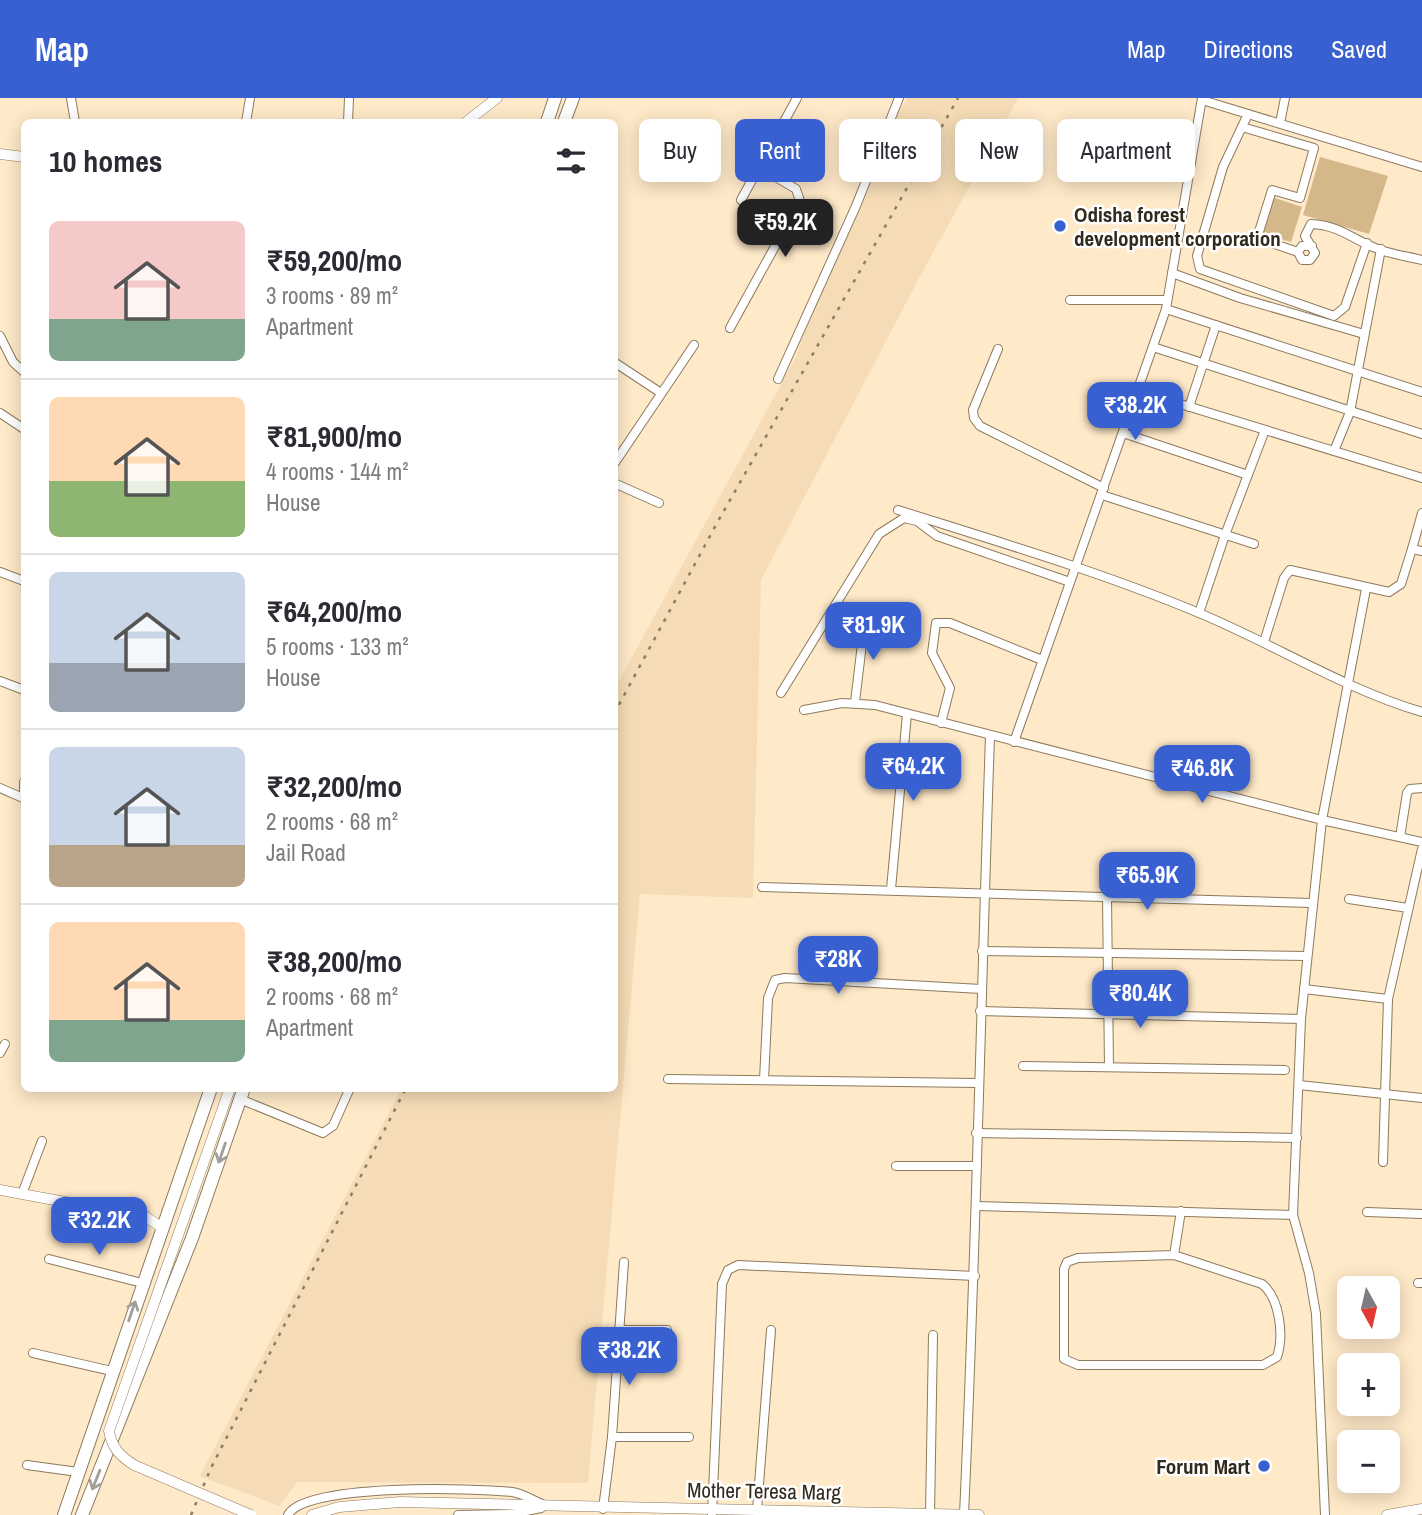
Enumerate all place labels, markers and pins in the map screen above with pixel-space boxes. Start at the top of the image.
pin: ₹59.2K [728,200,842,259]
place label: Odisha forest development corporation [1074,200,1281,253]
marker: Odisha forest development corporation [1052,218,1068,234]
pin: ₹38.2K [1078,382,1192,442]
pin: ₹81.9K [816,602,930,662]
pin: ₹64.2K [856,744,970,803]
pin: ₹46.8K [1145,746,1259,805]
pin: ₹65.9K [1090,852,1204,912]
pin: ₹28K [797,936,879,996]
pin: ₹80.4K [1083,970,1197,1030]
pin: ₹32.2K [42,1198,156,1257]
pin: ₹38.2K [572,1328,686,1387]
place label: Forum Mart [1156,1452,1250,1481]
marker: Forum Mart [1256,1458,1272,1474]

